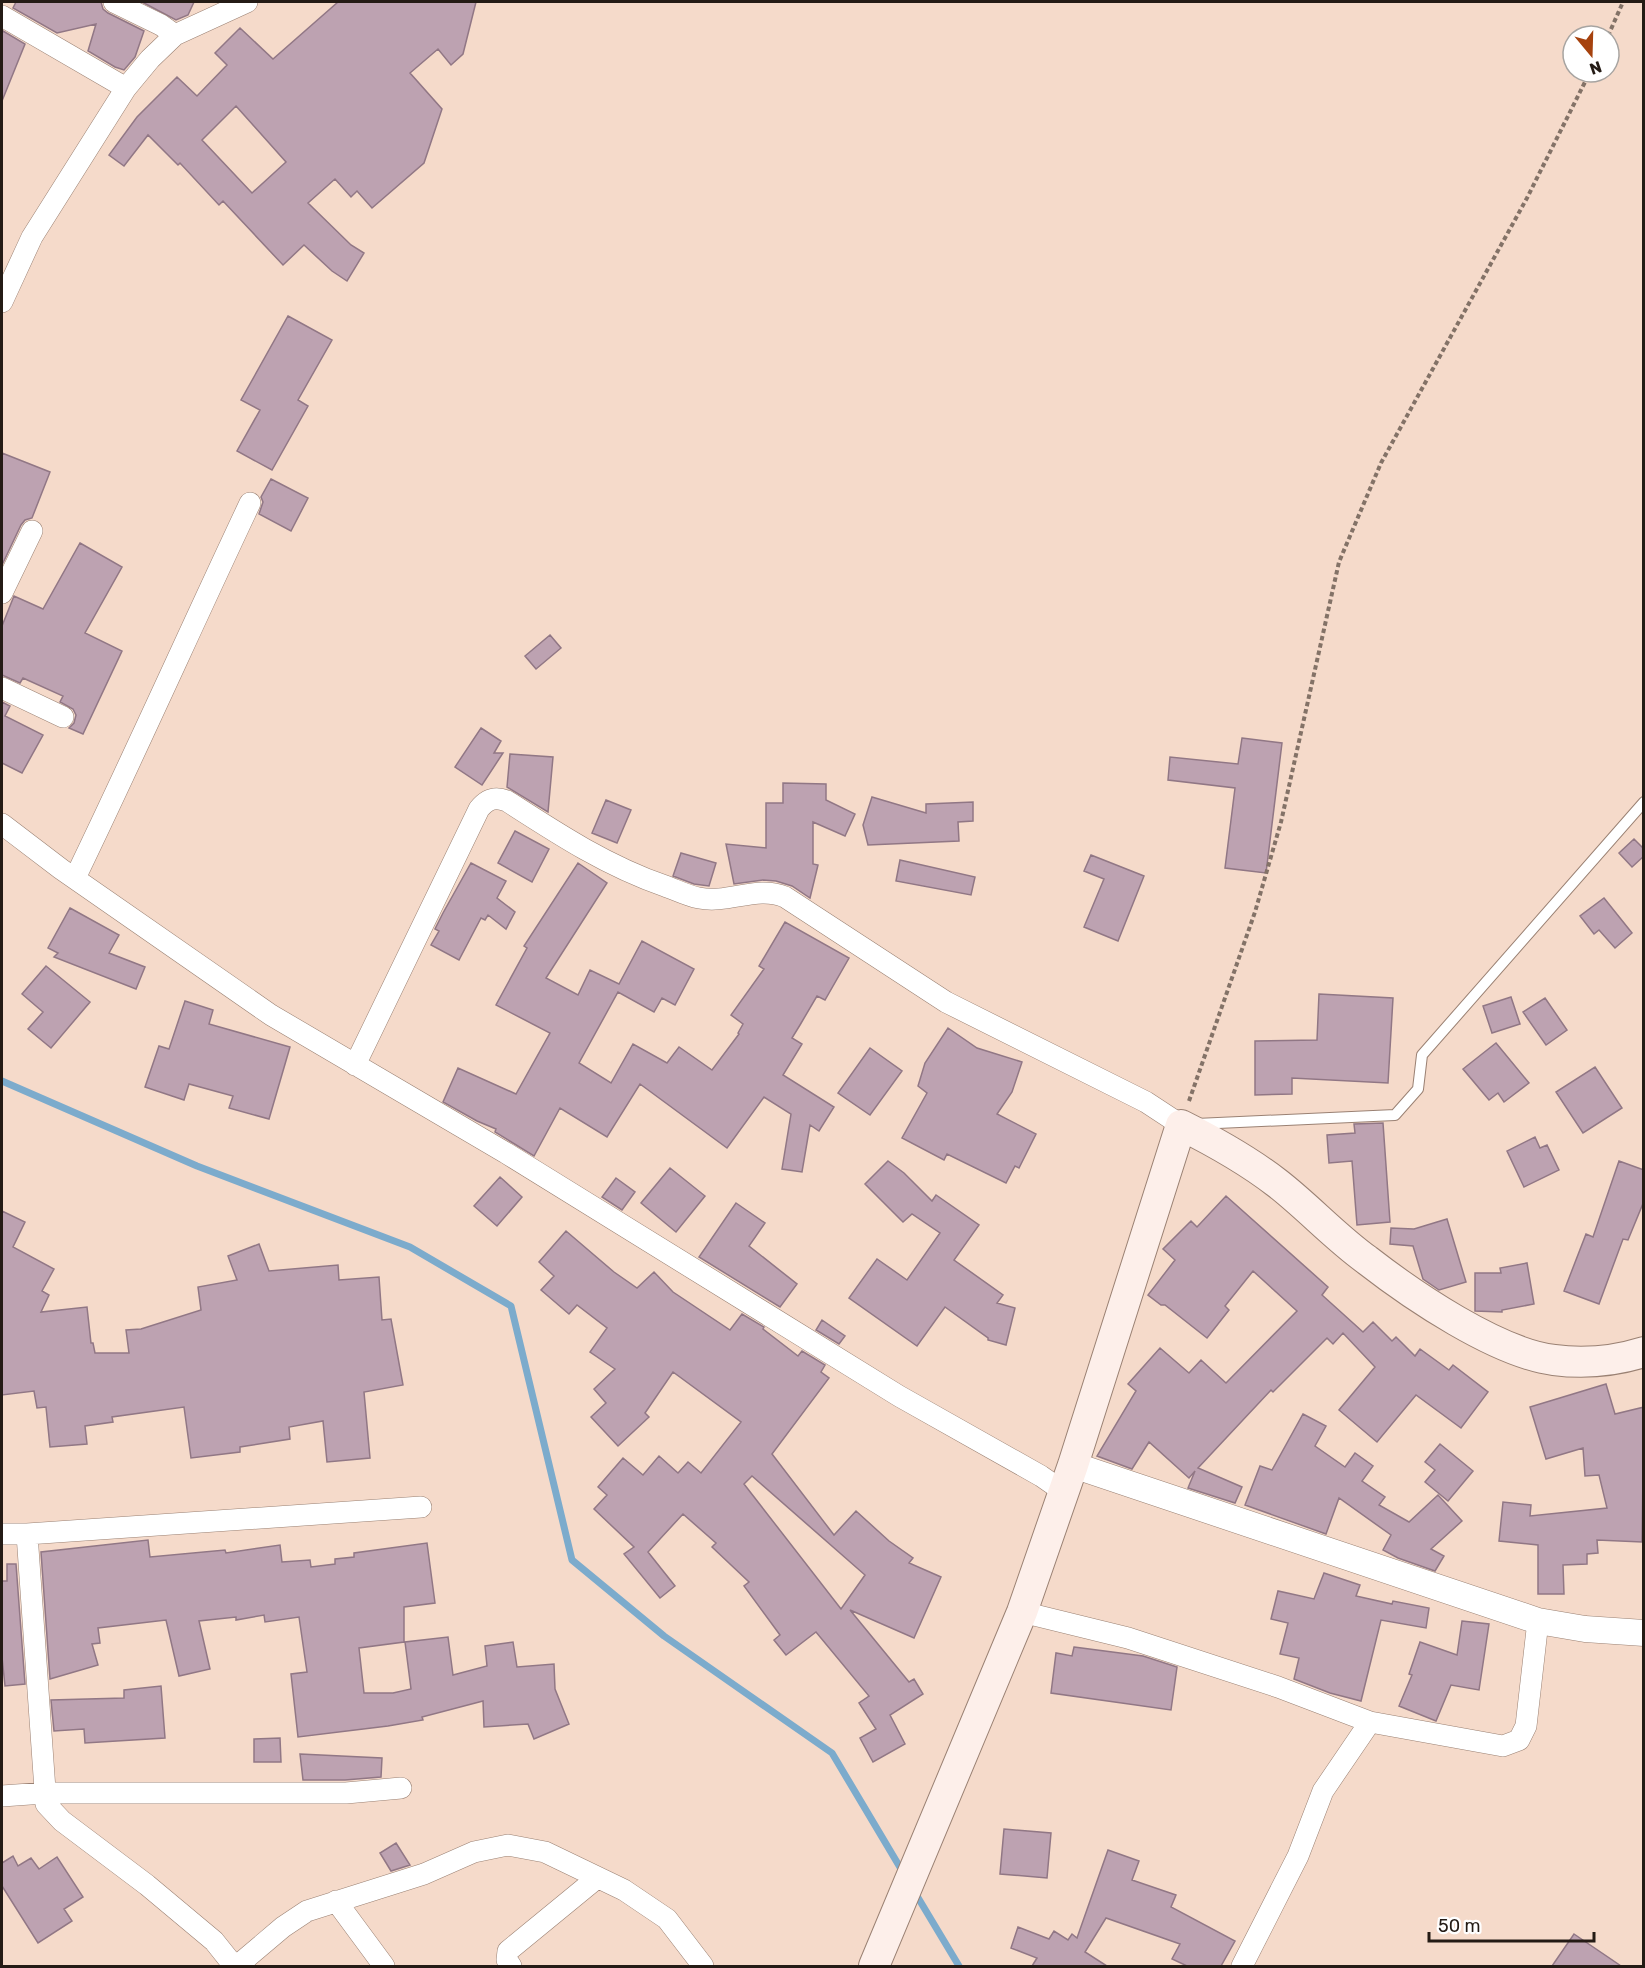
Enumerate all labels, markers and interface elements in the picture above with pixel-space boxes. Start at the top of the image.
north arrow [1561,24,1621,84]
text: N [1587,57,1604,79]
scale bar [1429,1905,1594,1943]
text: 50 m [1438,1915,1481,1937]

